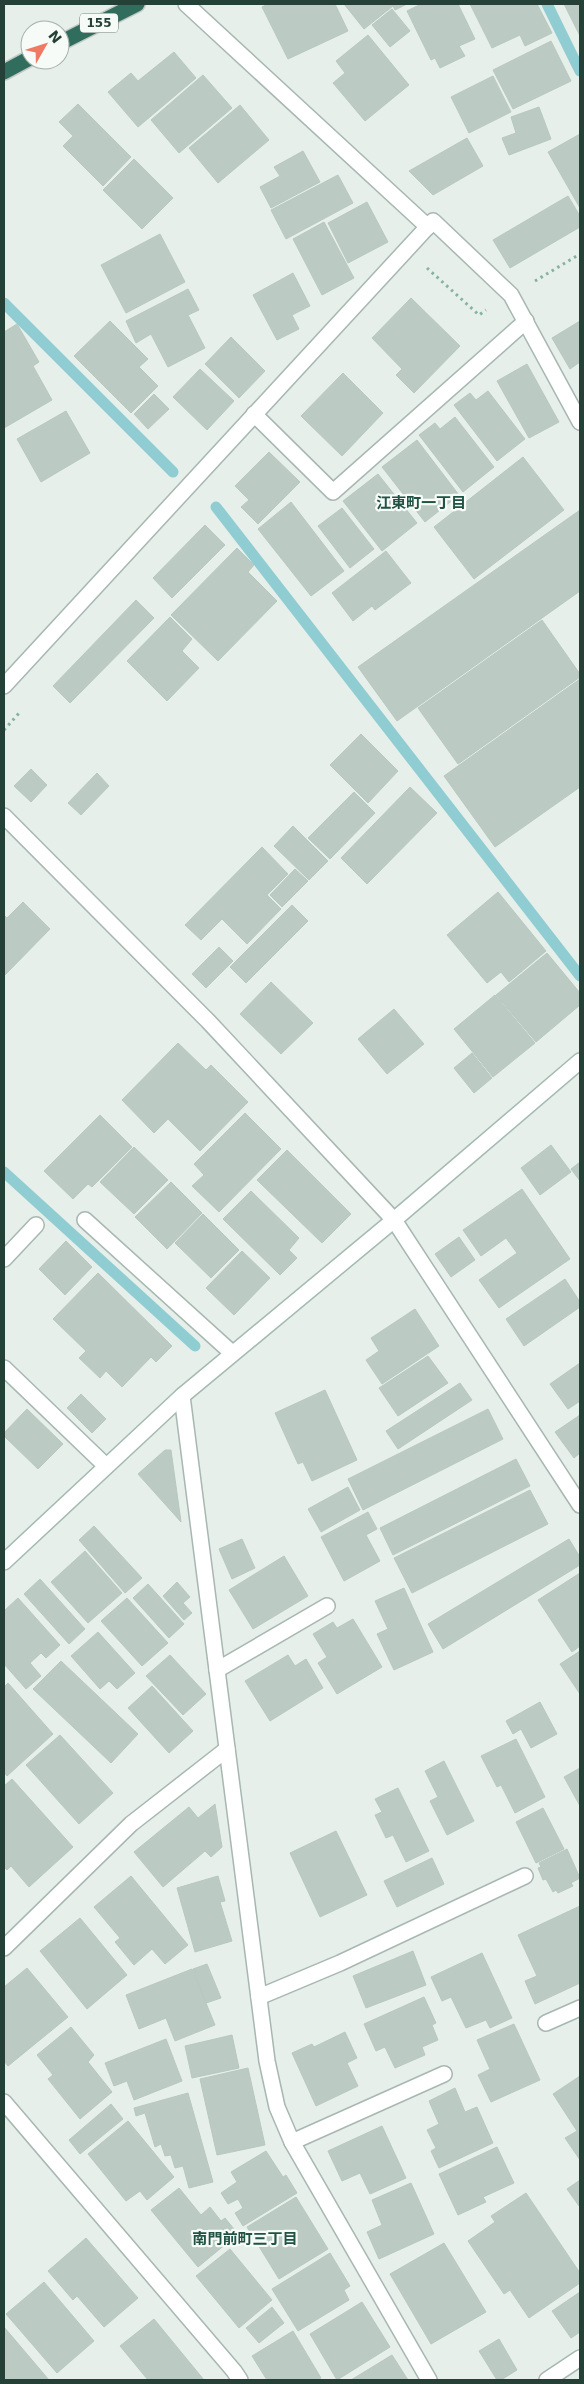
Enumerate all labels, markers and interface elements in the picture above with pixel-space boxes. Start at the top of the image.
road number: 155 [80,13,118,32]
north arrow [20,20,70,70]
text: N [45,27,65,46]
district label: 江東町一丁目 [376,494,466,512]
district label: 南門前町三丁目 [192,2230,298,2248]

